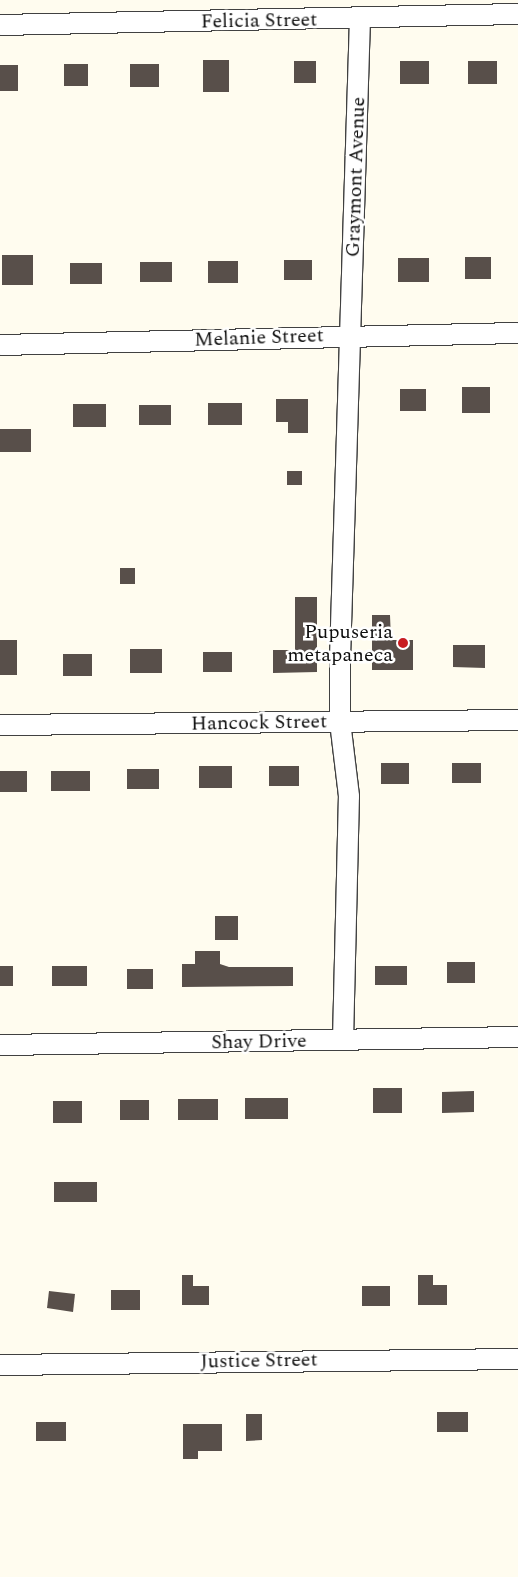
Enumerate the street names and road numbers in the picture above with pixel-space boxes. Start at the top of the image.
street label: Felicia Street [200,8,318,34]
street label: Graymont Avenue [341,96,371,258]
street label: Melanie Street [194,324,324,352]
street label: Hancock Street [191,710,327,736]
street label: Shay Drive [211,1029,307,1055]
street label: Justice Street [200,1348,318,1374]

